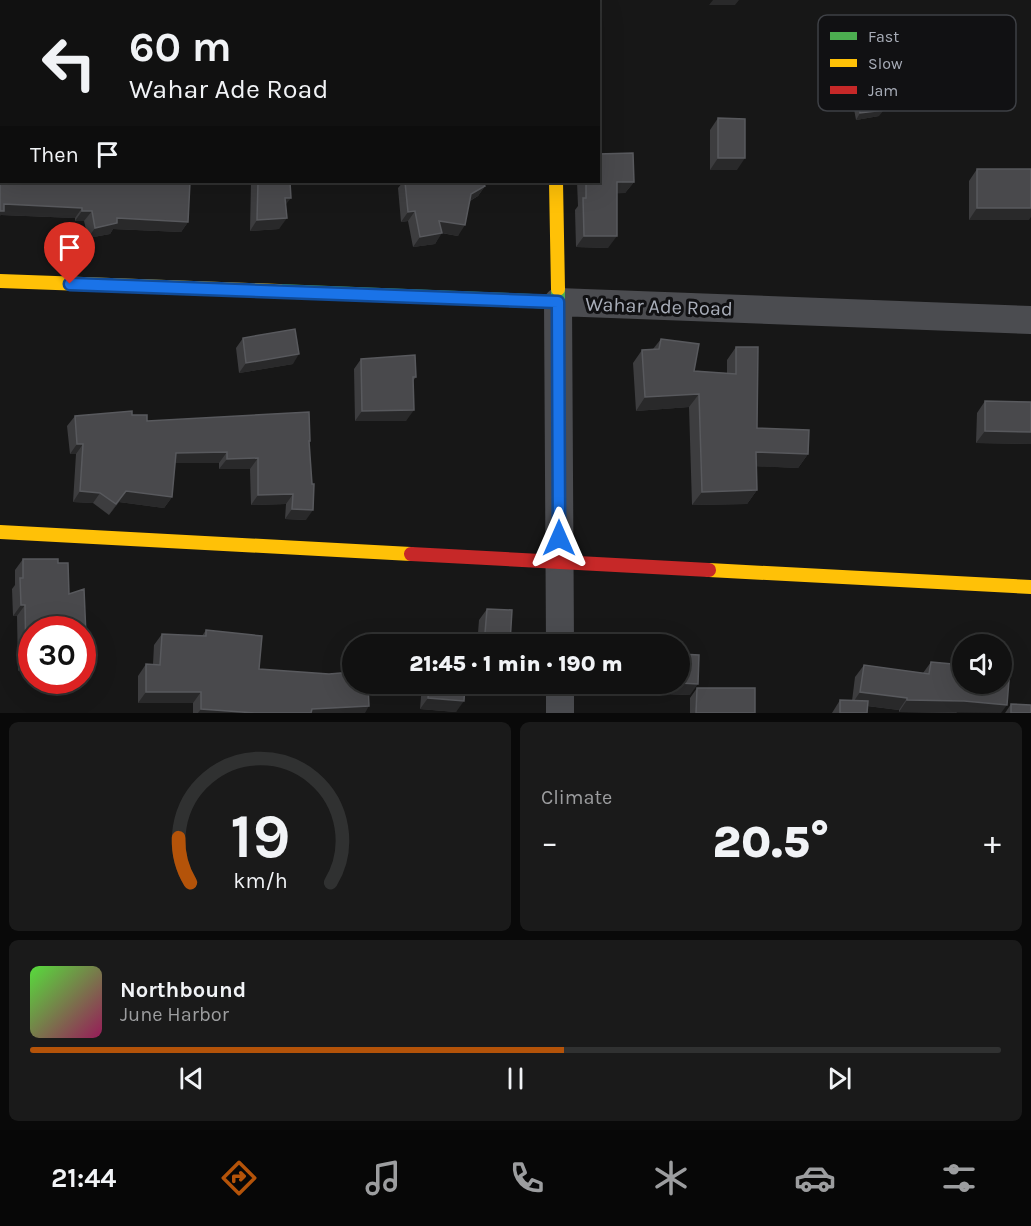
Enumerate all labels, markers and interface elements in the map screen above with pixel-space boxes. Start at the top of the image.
legend [818,15,1016,111]
text: 60 m [129,22,232,72]
icon: left [30,24,108,102]
text: Fast [868,27,899,46]
text: Slow [868,54,903,73]
text: Wahar Ade Road [129,73,328,105]
text: Jam [868,81,898,100]
icon: arrive [91,138,124,171]
text: Then [30,142,79,168]
pin [44,222,95,284]
icon: arrive [53,231,86,264]
street label: Wahar Ade Road [585,292,733,321]
position arrow [527,506,591,570]
speed limit sign: 30 [18,616,96,694]
map controls [952,634,1012,694]
button: sound [952,634,1012,694]
text: 21:45 · 1 min · 190 m [409,651,623,677]
text: Climate [541,786,612,809]
text: 19 [230,800,290,873]
text: 20.5° [713,816,829,868]
text: − [541,823,558,861]
text: + [984,823,1001,861]
text: km/h [233,869,287,894]
text: Northbound [120,977,246,1003]
text: June Harbor [120,1003,229,1026]
icon: previous [175,1062,208,1095]
icon: pause [499,1062,532,1095]
icon: next [823,1062,856,1095]
icon: directions [218,1157,260,1199]
icon: music [362,1157,404,1199]
icon: phone [506,1157,548,1199]
icon: climate [650,1157,692,1199]
icon: car [794,1157,836,1199]
icon: filters [938,1157,980,1199]
text: 21:44 [51,1162,116,1194]

